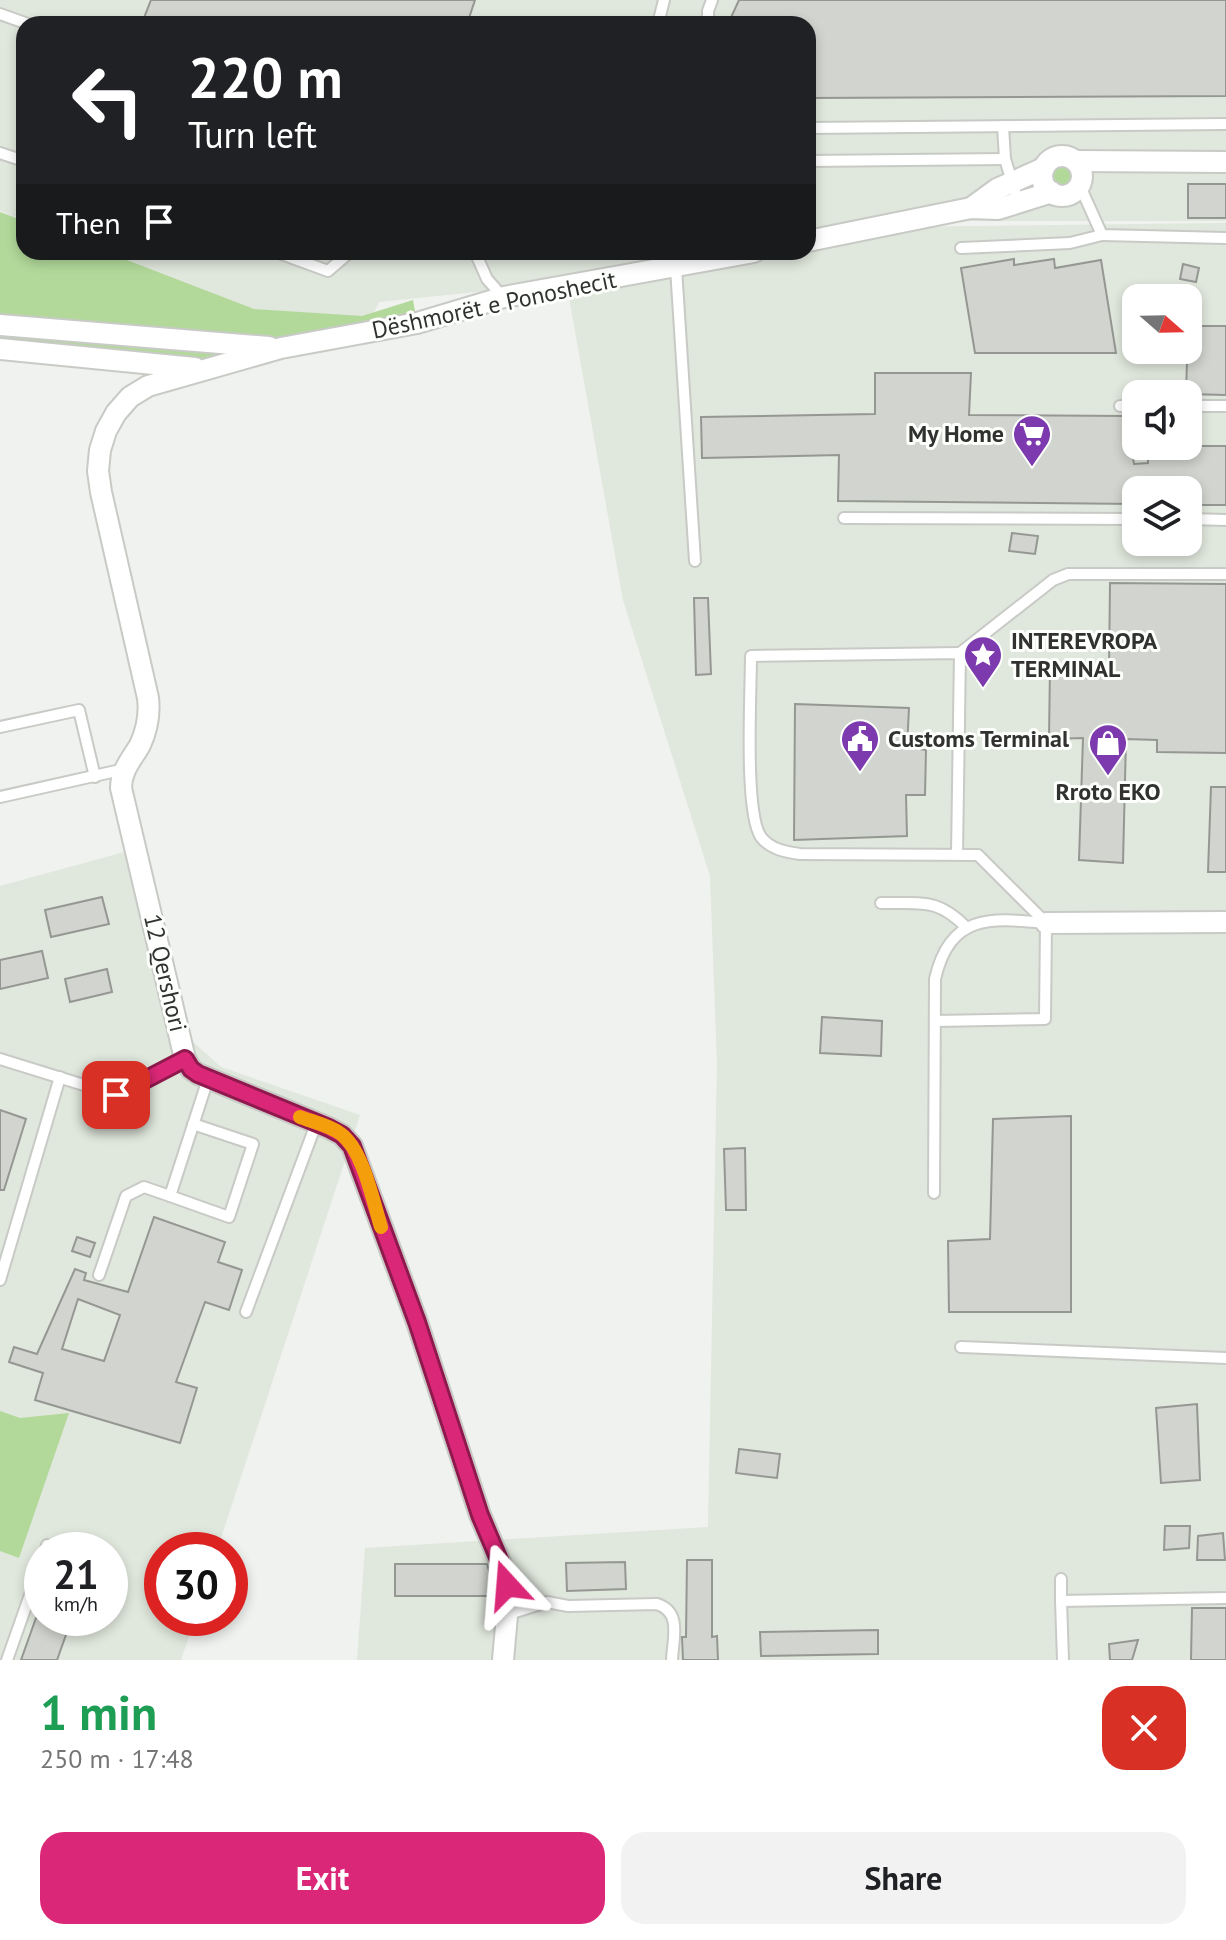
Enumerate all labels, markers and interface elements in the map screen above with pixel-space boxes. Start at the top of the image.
text: 220 m [188,41,343,113]
icon: left [56,48,160,152]
text: Turn left [188,111,317,158]
icon: arrive [137,200,181,244]
text: Then [56,203,121,242]
street label: Dëshmorët e Ponoshecit [369,263,619,346]
north arrow [1122,284,1202,364]
map controls [1122,284,1202,556]
button: sound [1122,380,1202,460]
supermarket icon: My Home [1011,413,1053,468]
place label: My Home [908,418,1004,449]
button: layers [1122,476,1202,556]
place label: INTEREVROPA TERMINAL [1011,625,1158,684]
place icon: INTEREVROPA TERMINAL [962,634,1004,689]
public building icon: Customs Terminal [839,718,881,773]
shop icon: Rroto EKO [1087,722,1129,777]
place label: Customs Terminal [888,723,1070,754]
place label: Rroto EKO [1055,776,1161,807]
street label: 12 Qershori [137,911,194,1035]
pin [82,1061,150,1129]
icon: arrive [94,1073,138,1117]
speed limit sign: 30 [144,1532,248,1636]
position arrow [465,1543,549,1627]
text: 21 [53,1548,99,1600]
text: km/h [54,1591,98,1617]
text: 1 min [40,1681,157,1743]
button: close [1102,1686,1186,1770]
text: 250 m · 17:48 [40,1742,194,1775]
button: Exit [40,1832,605,1924]
button: Share [621,1832,1186,1924]

